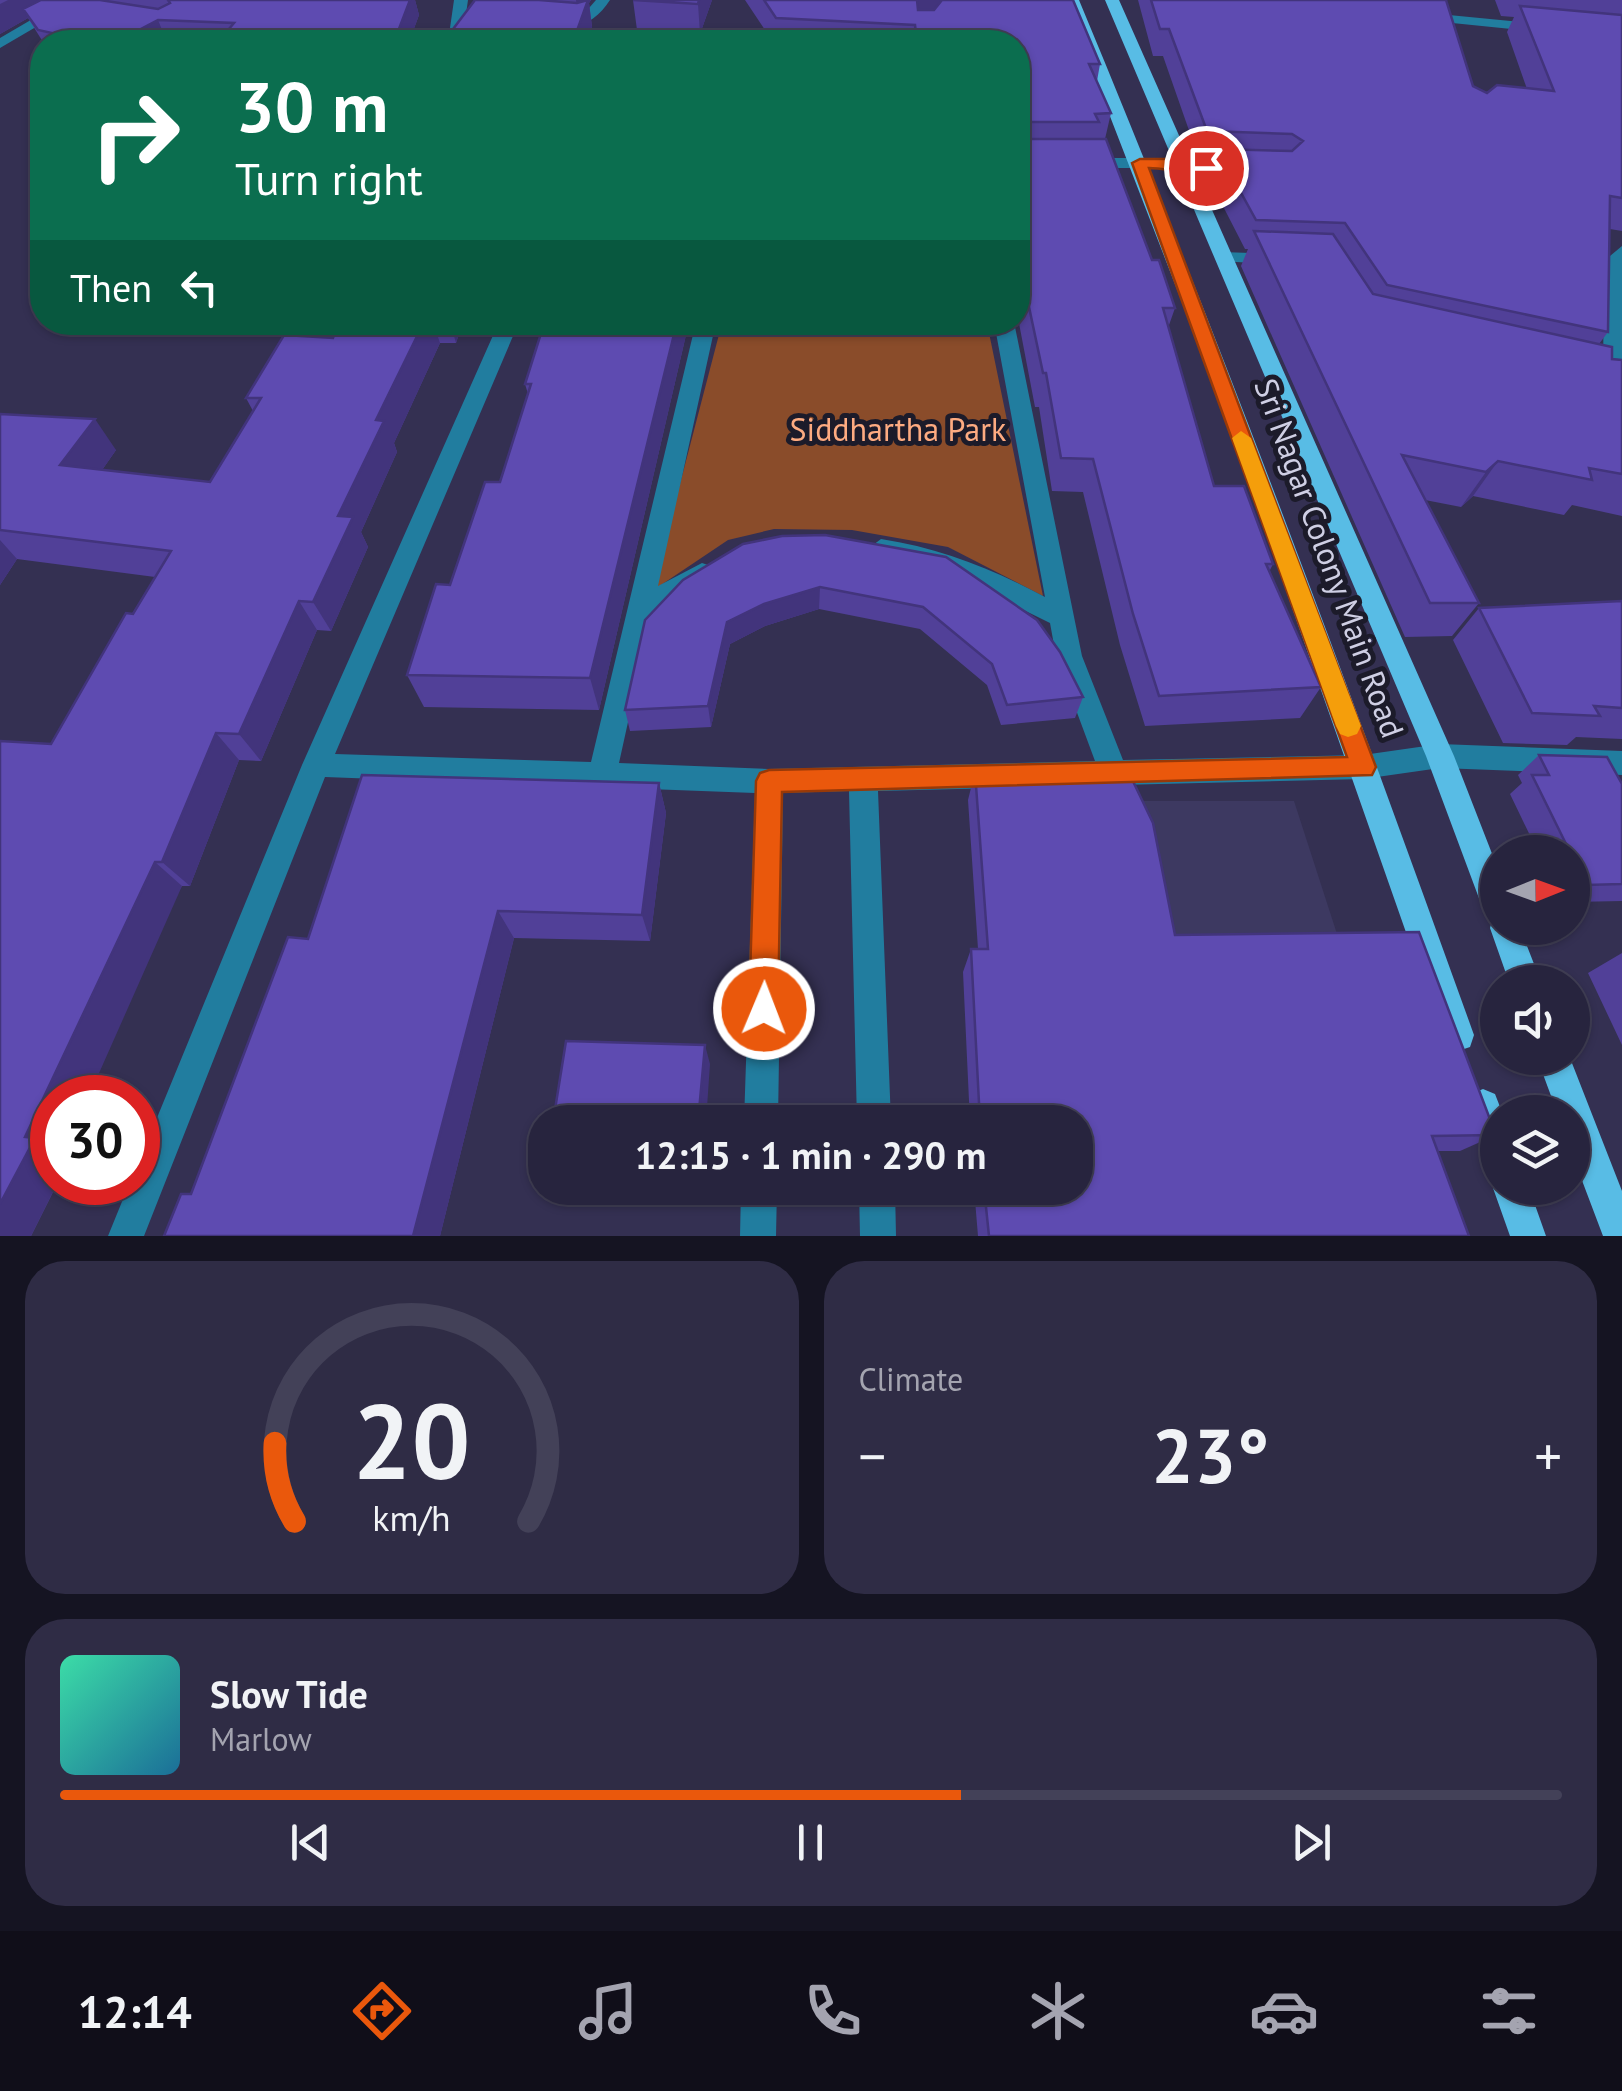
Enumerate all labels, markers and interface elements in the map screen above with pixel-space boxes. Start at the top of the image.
text: 30 m [235,61,388,151]
icon: right [70,70,200,200]
pin [1164,126,1249,211]
icon: arrive [1179,141,1234,196]
text: Turn right [235,149,423,207]
icon: left [172,260,227,315]
text: Then [70,263,152,312]
street label: Sri Nagar Colony Main Road [1245,372,1414,743]
park label: Siddhartha Park [790,408,1007,450]
north arrow [1480,835,1590,945]
map controls [1480,835,1590,1205]
position arrow [712,957,816,1061]
button: sound [1480,965,1590,1075]
speed limit sign: 30 [30,1075,160,1205]
button: layers [1480,1095,1590,1205]
text: 12:15 · 1 min · 290 m [635,1130,986,1179]
text: Climate [859,1358,963,1400]
text: 20 [353,1373,471,1508]
text: 23° [1151,1407,1269,1504]
text: − [859,1420,886,1491]
text: + [1534,1420,1562,1491]
text: km/h [373,1495,451,1541]
text: Slow Tide [210,1669,368,1718]
text: Marlow [210,1718,312,1760]
icon: previous [283,1815,338,1870]
icon: pause [783,1815,838,1870]
icon: next [1284,1815,1339,1870]
icon: directions [347,1976,417,2046]
icon: music [573,1976,643,2046]
icon: phone [798,1976,868,2046]
icon: climate [1023,1976,1093,2046]
icon: car [1249,1976,1319,2046]
icon: filters [1474,1976,1544,2046]
text: 12:14 [78,1982,192,2040]

